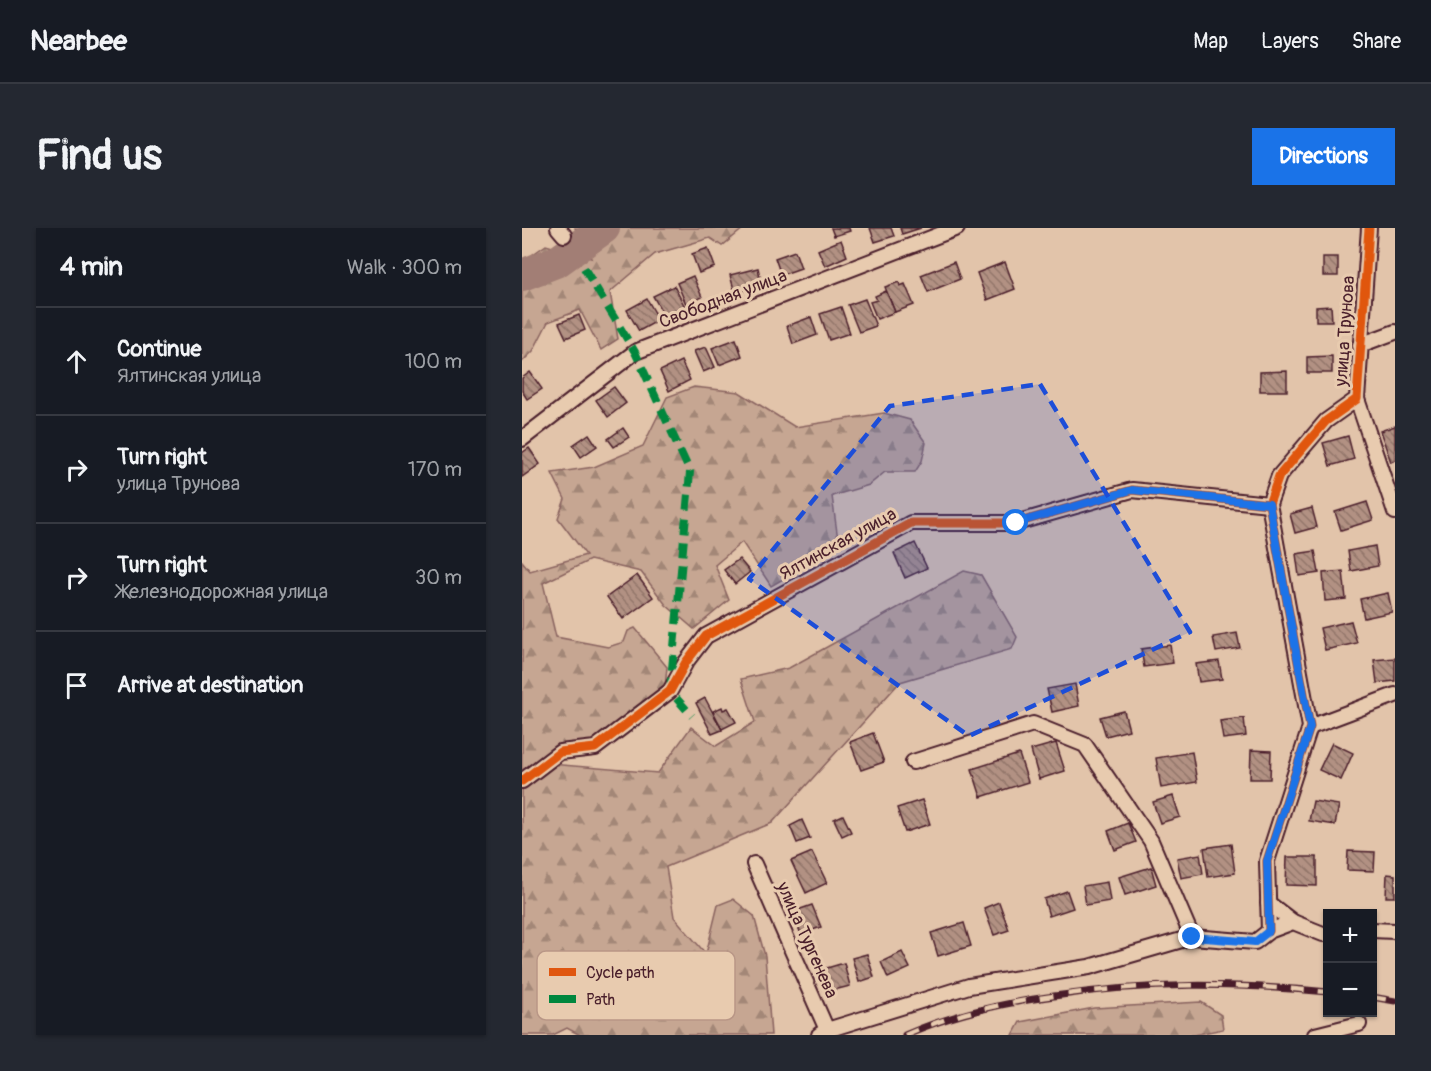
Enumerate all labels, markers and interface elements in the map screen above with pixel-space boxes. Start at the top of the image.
text: Nearbee [30,24,127,59]
text: Map [1193,28,1228,55]
text: Layers [1261,28,1319,55]
text: Share [1352,28,1401,55]
button: Directions [1252,128,1395,185]
text: Find us [36,130,162,182]
text: 4 min [60,251,123,283]
text: Walk · 300 m [347,255,462,280]
street label: Свободная улица [656,264,790,334]
street label: улица Трунова [1330,275,1360,388]
text: Continue [117,335,201,363]
icon: ahead [60,345,93,378]
text: 100 m [405,349,462,374]
text: Ялтинская улица [117,363,261,388]
text: Turn right [117,443,207,471]
icon: right [60,453,93,486]
text: 170 m [408,457,462,482]
text: улица Трунова [117,471,240,496]
street label: Ялтинская улица [776,502,900,586]
route start [1002,509,1028,535]
text: Turn right [117,551,207,579]
icon: right [60,561,93,594]
text: 30 m [415,565,462,590]
text: Железнодорожная улица [117,579,328,604]
icon: arrive [60,669,93,702]
text: Arrive at destination [117,671,303,699]
street label: улица Тургенева [771,877,843,1002]
map controls [1323,909,1377,1017]
button: + [1323,909,1377,963]
route end [1178,923,1204,949]
legend [537,951,735,1020]
text: Cycle path [586,963,654,983]
button: − [1323,963,1377,1017]
text: Path [586,990,615,1010]

